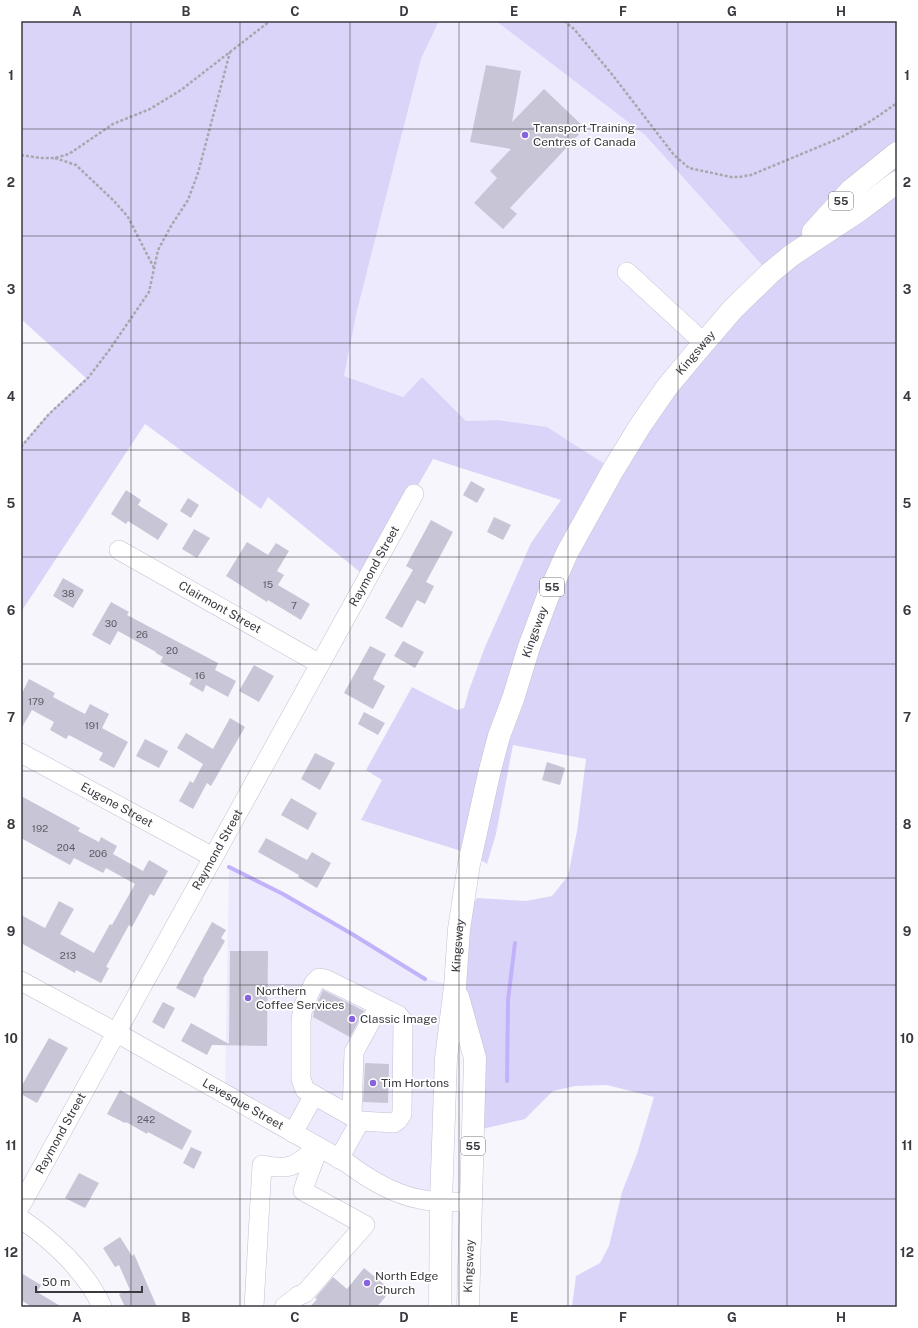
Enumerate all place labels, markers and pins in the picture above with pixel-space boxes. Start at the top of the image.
place label: Transport Training Centres of Canada [533,121,636,149]
marker: Transport Training Centres of Canada [520,130,530,140]
place label: Northern Coffee Services [256,984,344,1012]
marker: Northern Coffee Services [243,993,253,1003]
place label: Classic Image [360,1012,438,1026]
marker: Classic Image [347,1014,357,1024]
place label: Tim Hortons [381,1076,449,1090]
marker: Tim Hortons [368,1078,378,1088]
place label: North Edge Church [375,1269,439,1297]
marker: North Edge Church [362,1278,372,1288]

